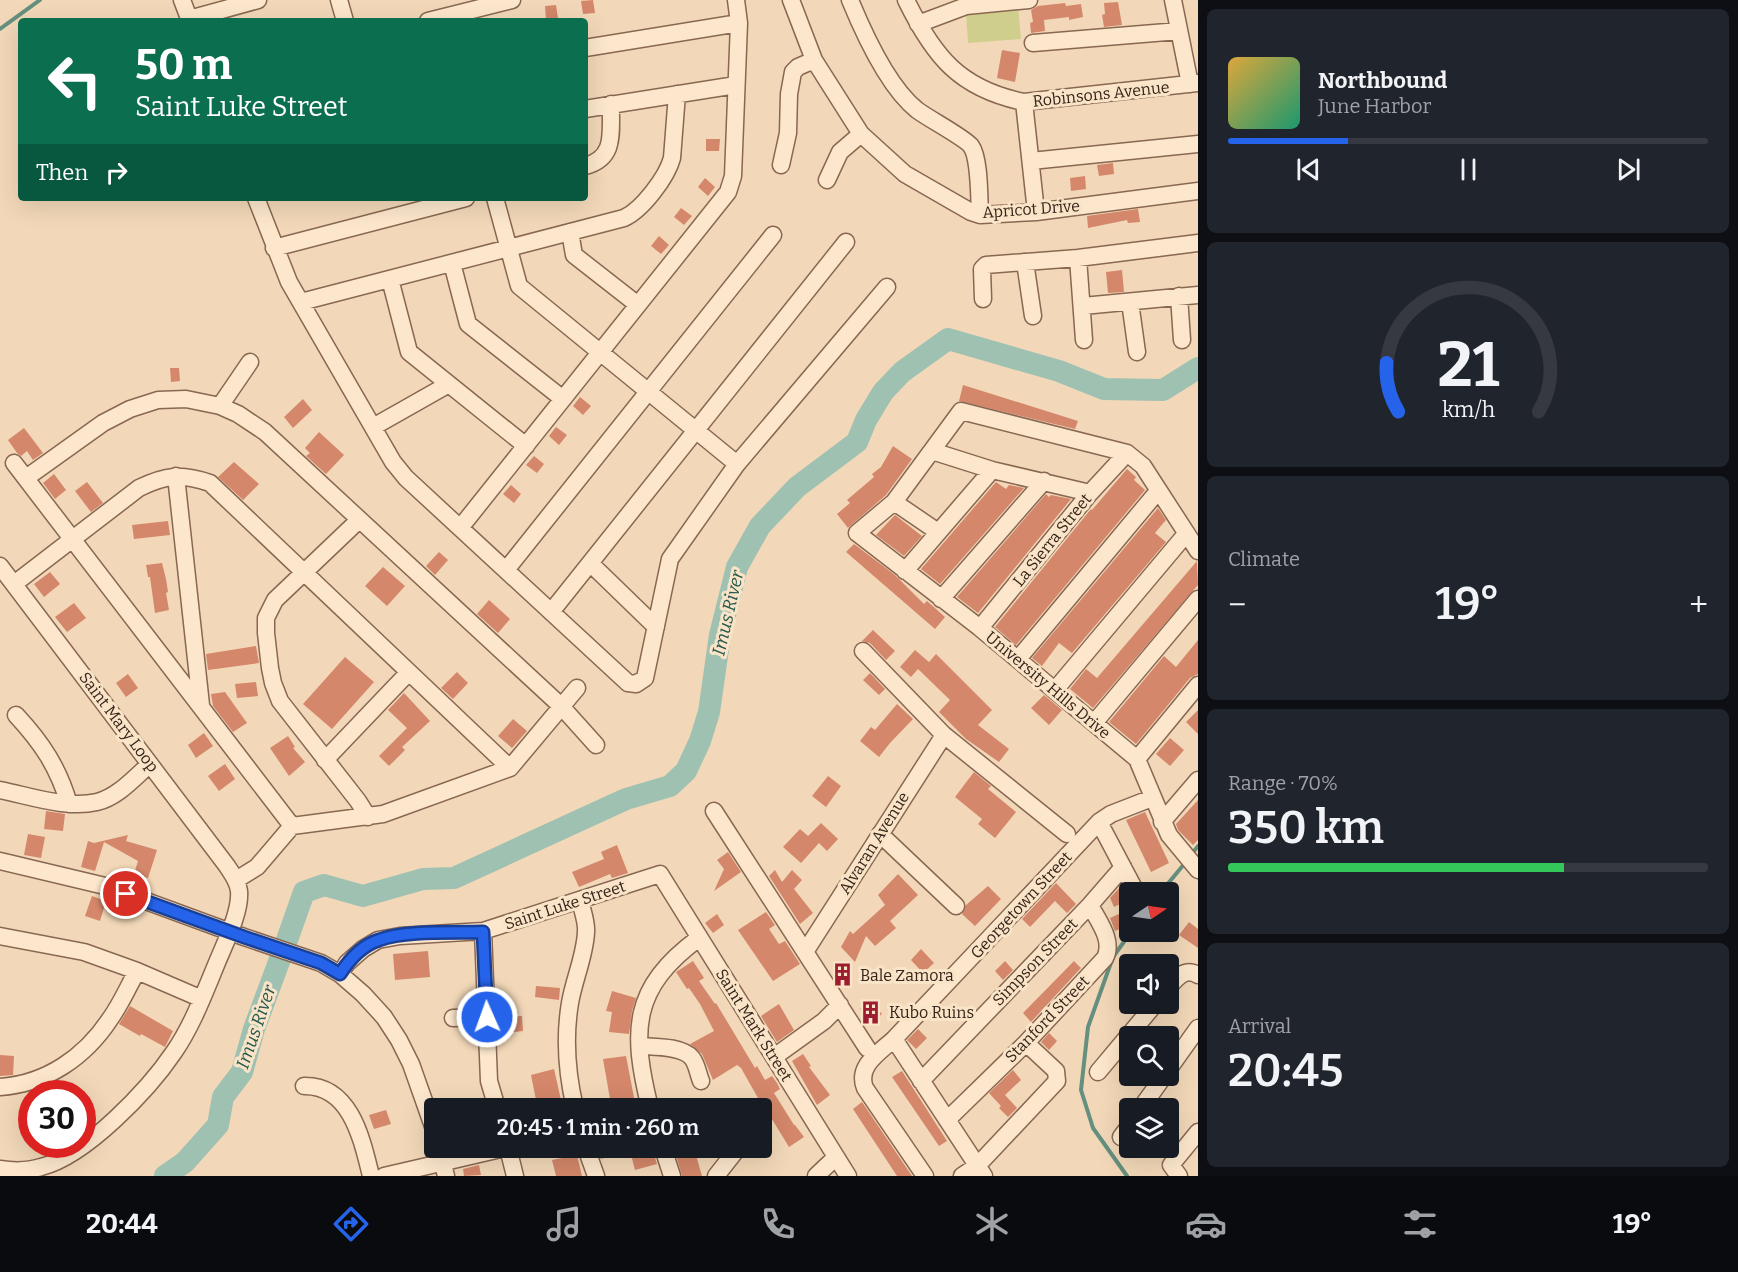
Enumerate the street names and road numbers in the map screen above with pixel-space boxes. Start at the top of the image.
street label: Robinsons Avenue [1032,77,1170,111]
street label: Apricot Drive [982,196,1080,222]
street label: La Sierra Street [1009,490,1095,590]
street label: University Hills Drive [982,627,1114,743]
street label: Saint Mary Loop [75,668,163,776]
street label: Alvaran Avenue [835,788,913,898]
street label: Georgetown Street [966,847,1076,963]
street label: Saint Luke Street [502,876,628,934]
street label: Simpson Street [989,914,1082,1010]
street label: Saint Mark Street [712,965,796,1085]
street label: Stanford Street [1001,972,1093,1066]

